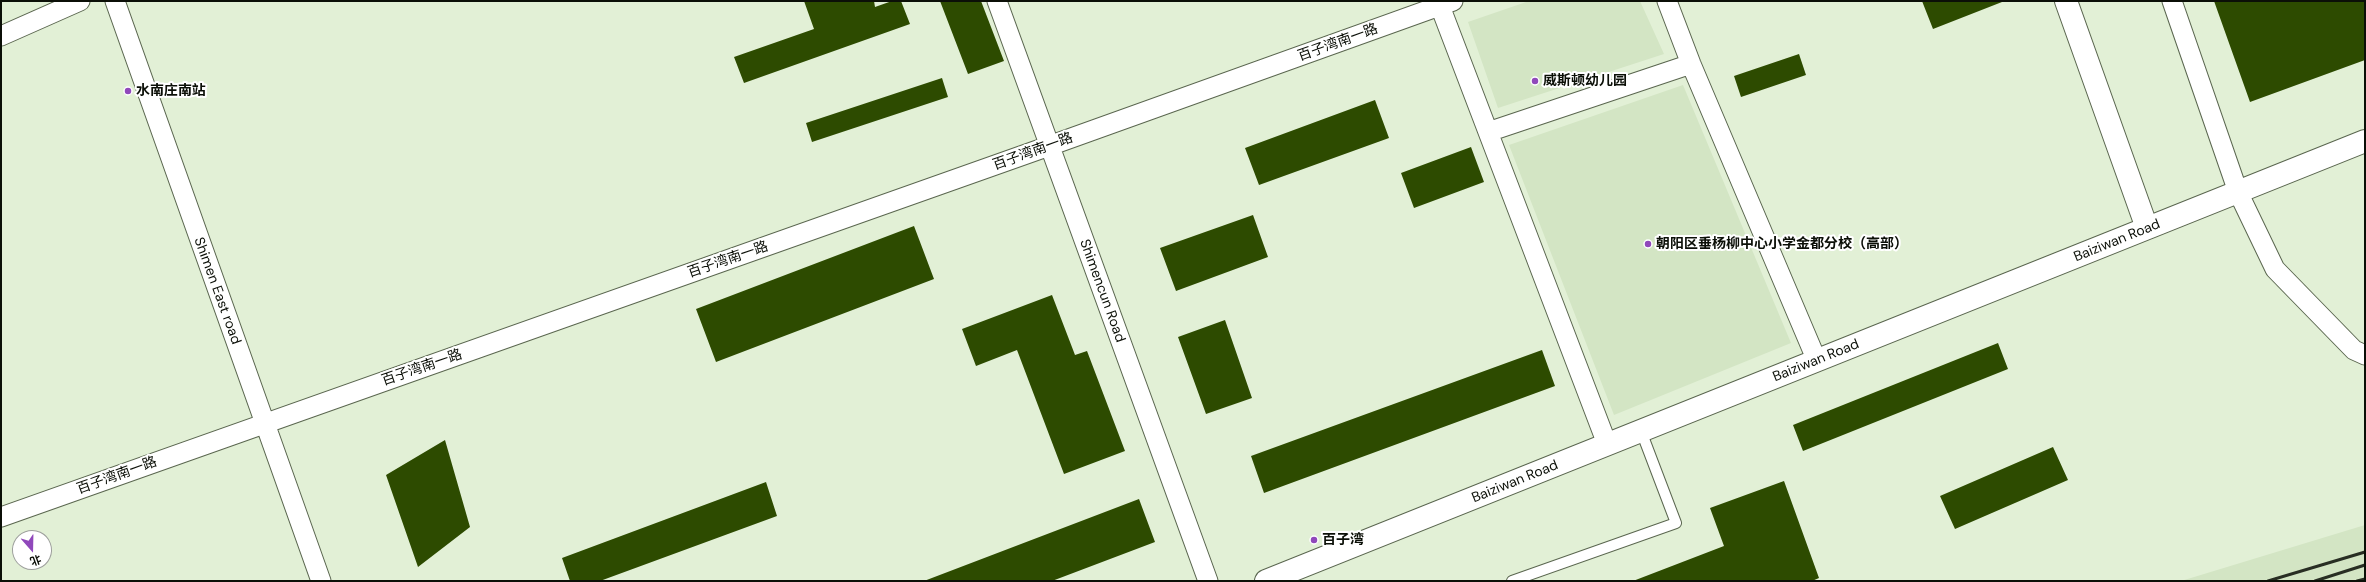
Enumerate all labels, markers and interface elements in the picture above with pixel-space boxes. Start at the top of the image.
street label: 百子湾南一路 [1296,21,1380,65]
place label: 威斯顿幼儿园 [1543,73,1627,89]
marker: 威斯顿幼儿园 [1530,76,1540,86]
place label: 水南庄南站 [136,83,206,99]
marker: 水南庄南站 [123,86,133,96]
street label: 百子湾南一路 [991,130,1075,174]
street label: Baiziwan Road [2071,216,2163,266]
street label: Shimen East road [190,235,244,347]
place label: 朝阳区垂杨柳中心小学金都分校（高部） [1656,236,1908,252]
street label: Shimencun Road [1076,237,1128,345]
street label: 百子湾南一路 [686,238,770,282]
marker: 朝阳区垂杨柳中心小学金都分校（高部） [1643,239,1653,249]
street label: Baiziwan Road [1770,336,1862,386]
street label: 百子湾南一路 [380,346,464,390]
street label: 百子湾南一路 [75,454,159,498]
street label: Baiziwan Road [1469,457,1561,507]
north arrow [12,530,52,570]
place label: 百子湾 [1322,532,1364,548]
marker: 百子湾 [1309,535,1319,545]
text: 北 [28,552,43,569]

